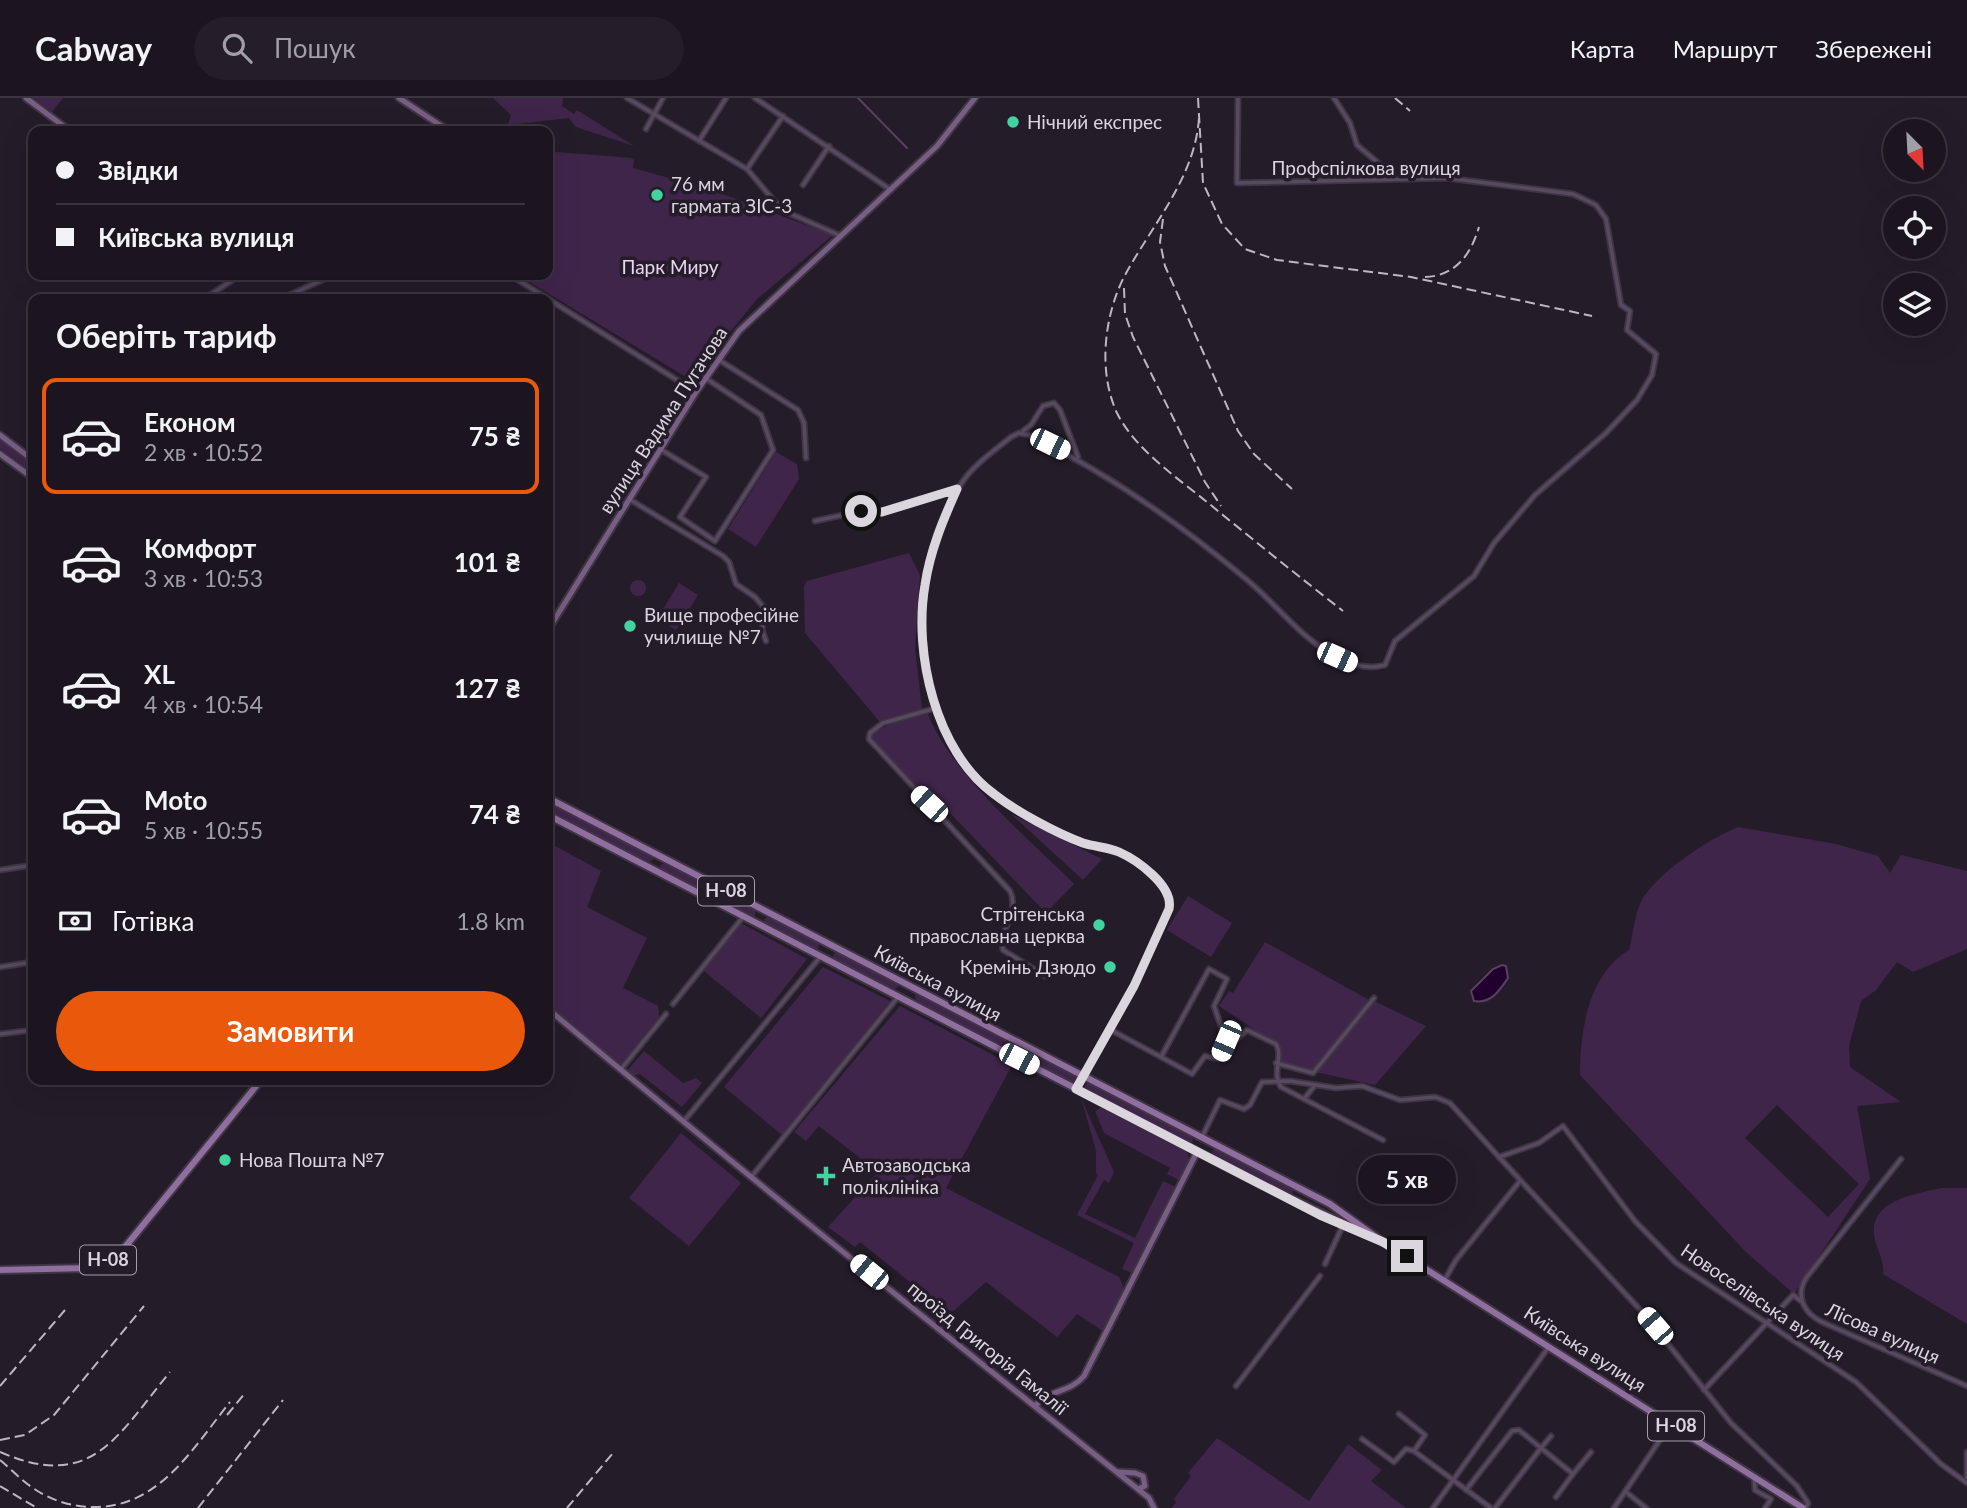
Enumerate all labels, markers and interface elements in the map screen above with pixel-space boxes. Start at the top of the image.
search box [194,17,684,80]
text: Cabway [35,28,152,68]
icon: search [218,29,256,67]
text: Пошук [274,32,356,64]
text: Карта [1570,34,1635,63]
text: Маршрут [1673,34,1777,63]
text: Збережені [1815,34,1932,63]
place label: Нічний експрес [1027,110,1162,133]
marker: Нічний експрес [1005,114,1021,130]
north arrow [1883,119,1946,182]
map controls [1883,119,1946,336]
text: Звідки [98,154,178,186]
street label: Профспілкова вулиця [1271,156,1461,179]
place label: 76 мм гармата ЗІС-3 [671,172,792,217]
marker: 76 мм гармата ЗІС-3 [649,187,665,203]
button: locate [1883,196,1946,259]
text: Київська вулиця [98,221,295,253]
park label: Парк Миру [621,255,719,278]
button: layers [1883,273,1946,336]
text: Оберіть тариф [56,316,277,355]
street label: вулиця Вадима Пугачова [594,322,732,517]
icon: car [60,405,123,468]
text: Економ [144,406,236,438]
text: 75 ₴ [469,420,521,452]
car [1027,425,1074,463]
text: 2 хв · 10:52 [144,438,263,466]
route start [845,495,877,527]
icon: car [60,531,123,594]
text: Комфорт [144,532,256,564]
text: 101 ₴ [454,546,521,578]
text: 3 хв · 10:53 [144,564,263,592]
place label: Вище професійне училище №7 [644,603,799,648]
marker: Вище професійне училище №7 [622,618,638,634]
car [1314,639,1361,675]
icon: car [60,657,123,720]
text: XL [144,658,175,690]
text: 127 ₴ [454,672,521,704]
text: 4 хв · 10:54 [144,690,263,718]
car [907,782,952,826]
icon: car [60,783,123,846]
text: Moto [144,784,207,816]
text: 74 ₴ [469,798,521,830]
text: 5 хв · 10:55 [144,816,263,844]
road number: Н-08 [698,876,754,906]
icon: cash [56,902,94,940]
place label: Стрітенська православна церква [909,902,1085,947]
text: Готівка [112,905,194,937]
text: 1.8 km [456,907,525,935]
marker: Стрітенська православна церква [1091,917,1107,933]
street label: Київська вулиця [871,939,1006,1026]
place label: Кремінь Дзюдо [960,955,1096,978]
marker: Кремінь Дзюдо [1102,959,1118,975]
button: Замовити [56,991,525,1071]
car [1209,1018,1244,1064]
car [996,1040,1043,1078]
place label: Нова Пошта №7 [239,1148,385,1171]
marker: Нова Пошта №7 [217,1152,233,1168]
place label: Автозаводська поліклініка [842,1153,971,1198]
callout: 5 хв [1358,1154,1456,1204]
text: 5 хв [1386,1165,1428,1193]
marker: Автозаводська поліклініка [816,1166,836,1186]
street label: Новоселівська вулиця [1677,1238,1850,1365]
route end [1391,1240,1423,1272]
road number: Н-08 [80,1246,136,1274]
car [847,1251,892,1293]
street label: проїзд Григорія Гамалії [904,1276,1073,1419]
street label: Лісова вулиця [1822,1297,1944,1368]
street label: Київська вулиця [1520,1301,1651,1397]
car [1634,1303,1677,1349]
road number: Н-08 [1648,1412,1704,1441]

